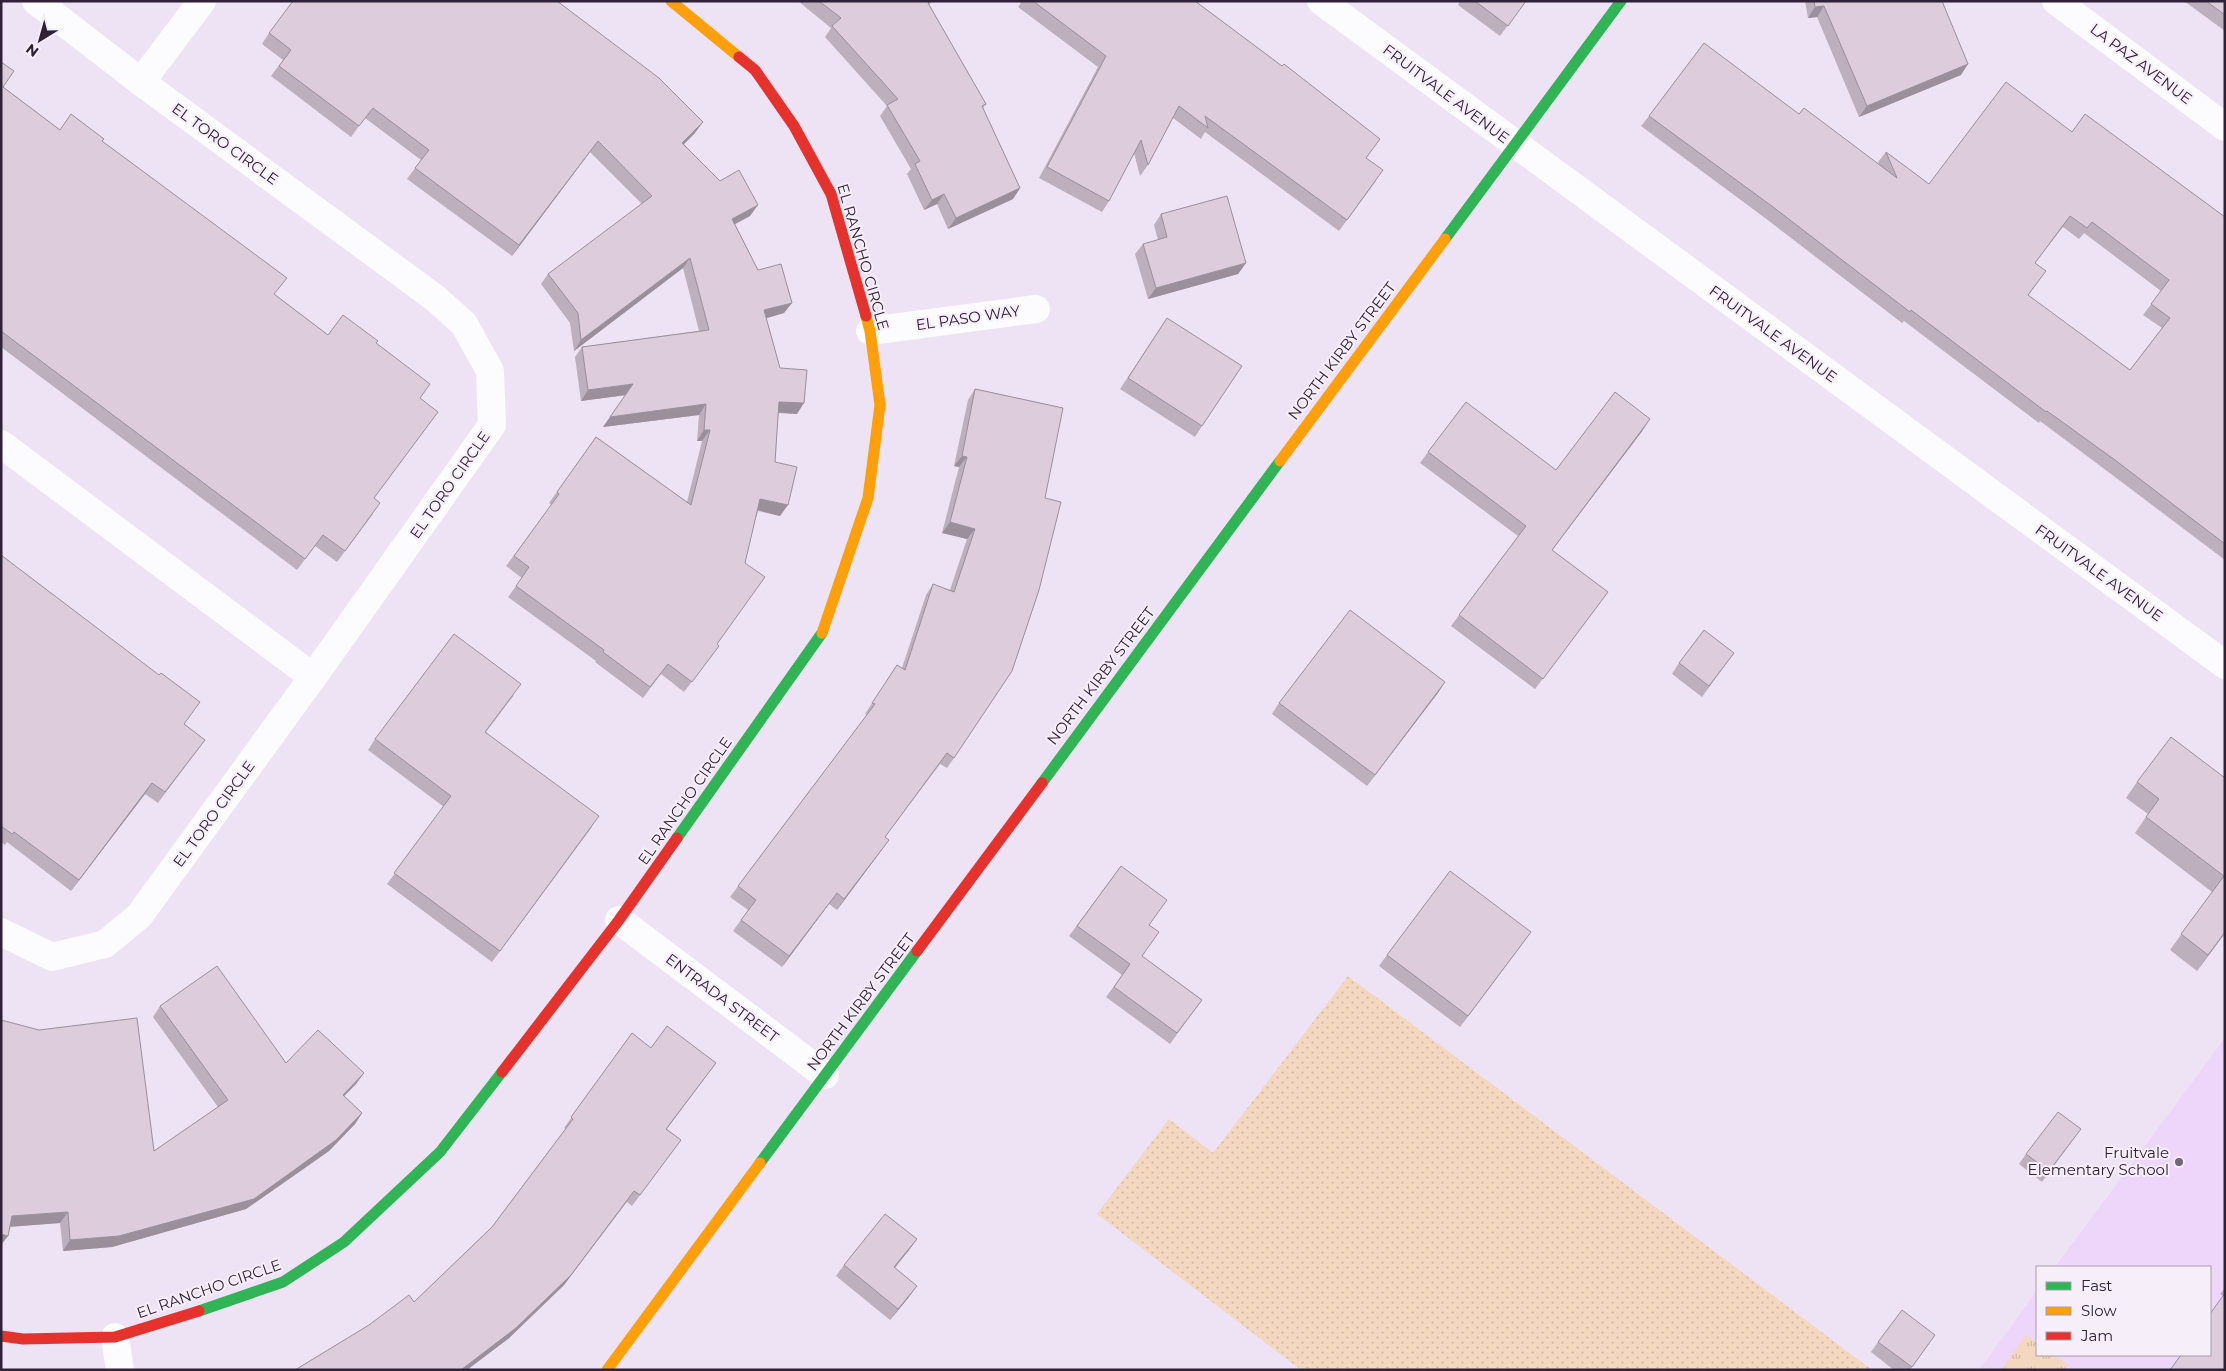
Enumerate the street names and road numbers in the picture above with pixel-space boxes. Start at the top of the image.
street label: LA PAZ AVENUE [2087,19,2196,108]
street label: FRUITVALE AVENUE [1379,40,1513,147]
street label: EL TORO CIRCLE [168,99,282,189]
street label: EL RANCHO CIRCLE [833,181,893,332]
street label: NORTH KIRBY STREET [1284,278,1400,423]
street label: FRUITVALE AVENUE [1706,281,1841,386]
street label: EL PASO WAY [915,301,1022,334]
street label: EL TORO CIRCLE [405,427,494,542]
street label: FRUITVALE AVENUE [2032,520,2167,625]
street label: NORTH KIRBY STREET [1043,603,1159,748]
street label: EL RANCHO CIRCLE [633,733,736,868]
street label: EL TORO CIRCLE [169,757,259,871]
street label: NORTH KIRBY STREET [803,929,919,1074]
street label: ENTRADA STREET [662,949,783,1047]
street label: EL RANCHO CIRCLE [134,1255,284,1322]

